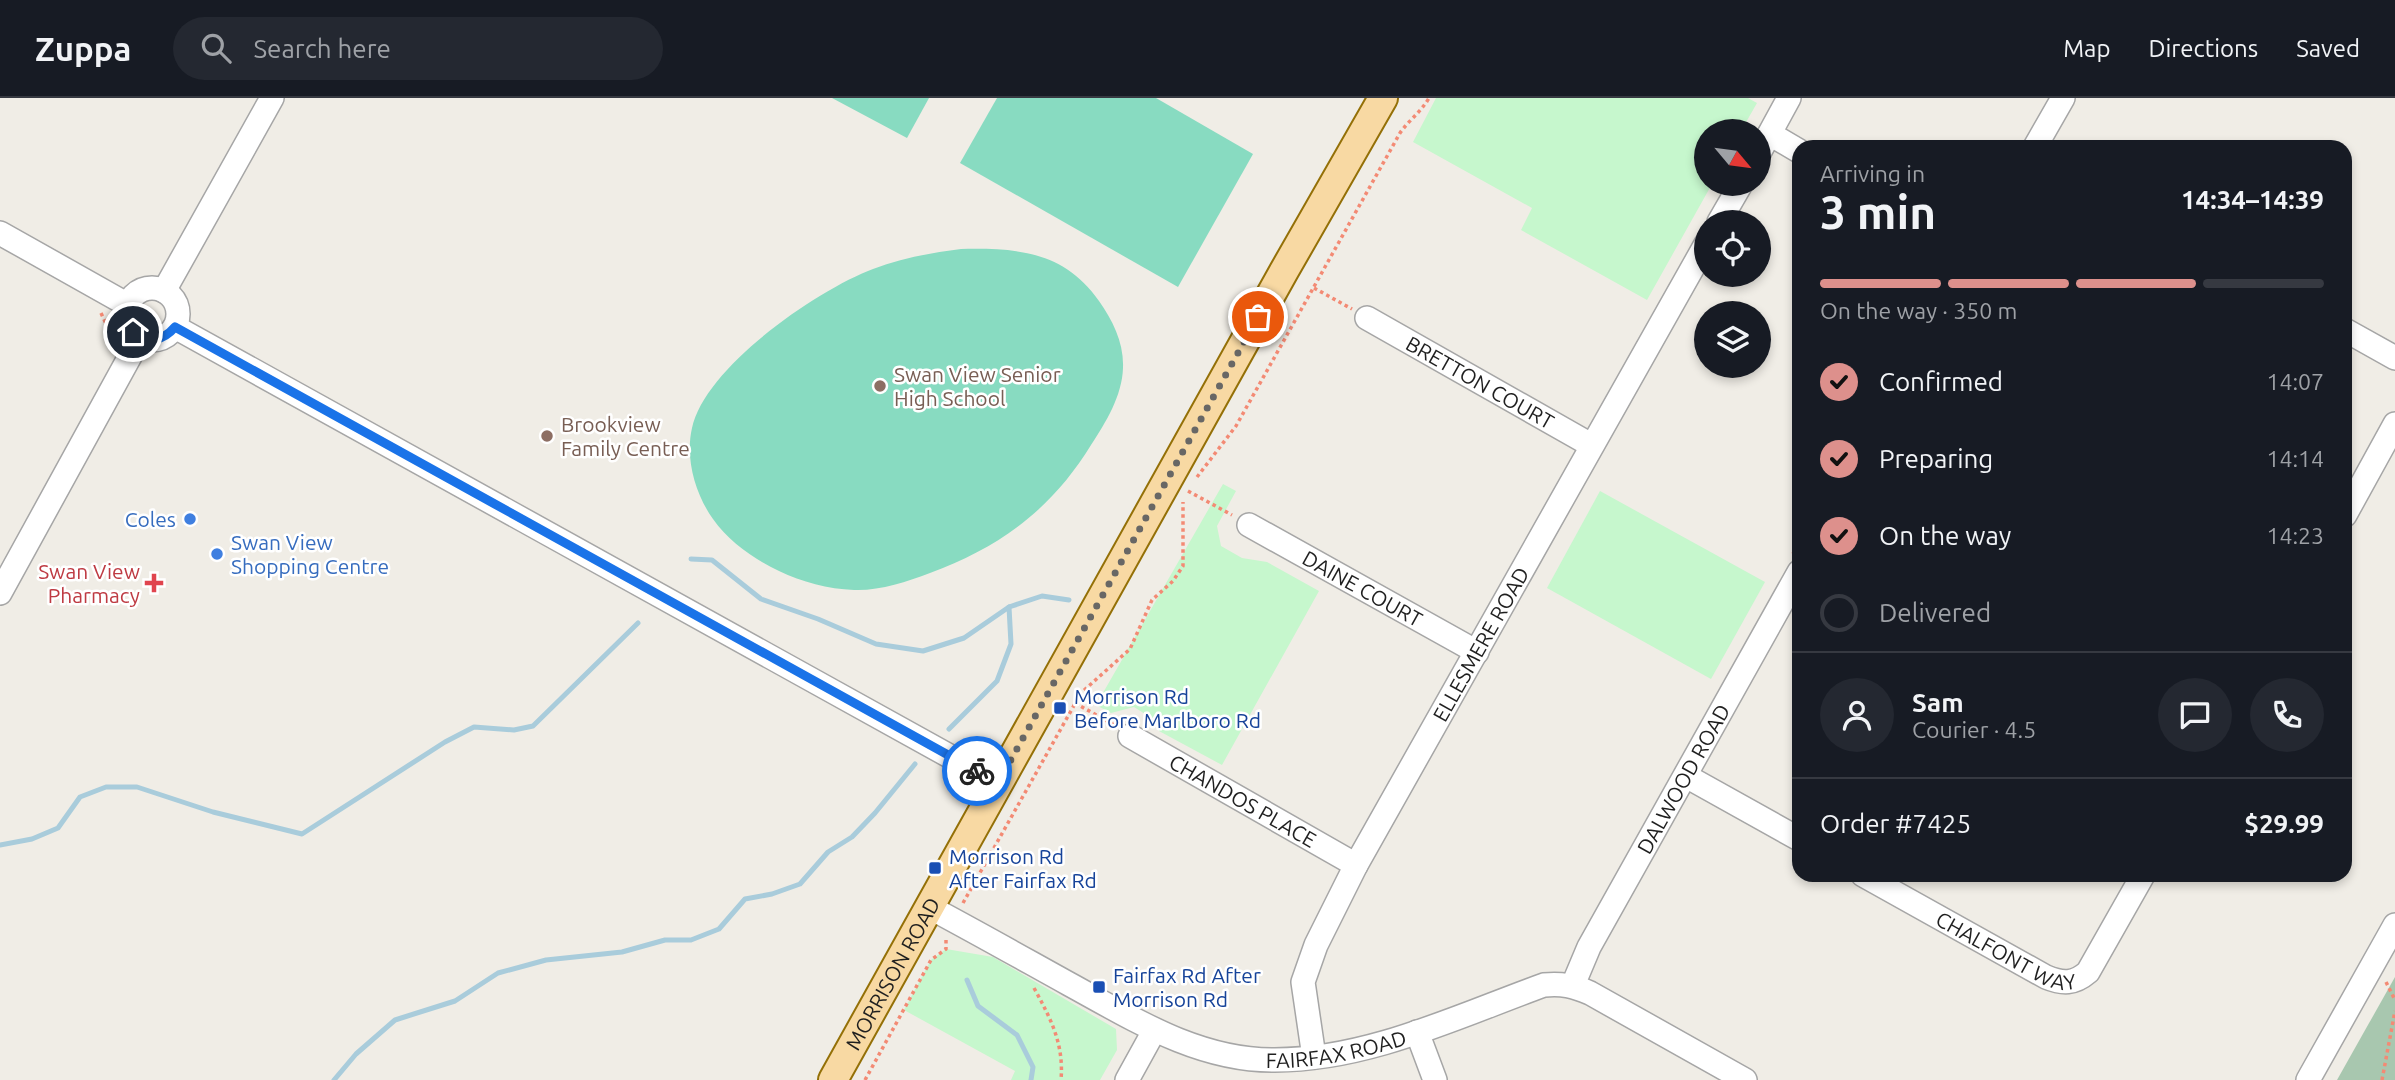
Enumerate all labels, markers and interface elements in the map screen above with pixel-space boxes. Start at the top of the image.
search box [173,17,663,80]
icon: search [197,29,235,67]
text: Zuppa [35,30,131,67]
text: Search here [253,34,391,63]
text: Map [2063,35,2110,62]
text: Directions [2148,35,2258,62]
text: Saved [2296,35,2360,62]
north arrow [1694,119,1771,196]
map controls [1694,119,1771,378]
text: Arriving in [1820,161,1925,186]
text: 14:34–14:39 [2181,185,2324,214]
text: 3 min [1820,186,1936,238]
button: locate [1694,210,1771,287]
pin [1228,287,1288,347]
icon: bag [1239,298,1277,336]
text: On the way · 350 m [1820,298,2017,323]
button: layers [1694,301,1771,378]
pin [103,302,163,362]
icon: home [114,313,152,351]
street label: BRETTON COURT [1402,331,1558,434]
place label: Swan View Senior High School [894,362,1061,410]
icon: check [1820,363,1858,401]
text: Confirmed [1879,367,2003,396]
text: 14:07 [2266,369,2324,394]
marker: Swan View Senior High School [872,378,888,394]
place label: Brookview Family Centre [561,412,690,460]
marker: Brookview Family Centre [539,428,555,444]
icon: check [1820,440,1858,478]
text: Preparing [1879,444,1993,473]
text: 14:14 [2266,446,2324,471]
place label: Coles [125,507,176,531]
marker: Coles [182,511,198,527]
icon: check [1820,517,1858,555]
text: On the way [1879,521,2011,550]
text: 14:23 [2266,523,2324,548]
place label: Swan View Shopping Centre [231,530,389,578]
street label: DAINE COURT [1298,545,1427,631]
marker: Swan View Shopping Centre [209,546,225,562]
place label: Swan View Pharmacy [38,559,140,607]
street label: ELLESMERE ROAD [1427,563,1533,726]
marker: Swan View Pharmacy [146,575,162,591]
text: Delivered [1879,598,1991,627]
button: person [1820,678,1894,752]
button: chat [2158,678,2232,752]
button: phone [2250,678,2324,752]
place label: Morrison Rd Before Marlboro Rd [1074,684,1261,732]
text: Sam [1912,688,1964,717]
marker: Morrison Rd Before Marlboro Rd [1052,700,1068,716]
street label: DALWOOD ROAD [1632,700,1735,858]
text: Courier · 4.5 [1912,717,2036,742]
courier [942,736,1012,806]
street label: CHANDOS PLACE [1165,749,1321,852]
icon: bike [958,752,996,790]
text: Order #7425 [1820,809,1971,838]
text: $29.99 [2244,809,2324,838]
place label: Morrison Rd After Fairfax Rd [949,844,1097,892]
marker: Morrison Rd After Fairfax Rd [927,860,943,876]
street label: MORRISON ROAD [840,893,944,1054]
street label: CHALFONT WAY [1932,906,2078,994]
place label: Fairfax Rd After Morrison Rd [1113,963,1261,1011]
marker: Fairfax Rd After Morrison Rd [1091,979,1107,995]
street label: FAIRFAX ROAD [1266,1025,1409,1072]

